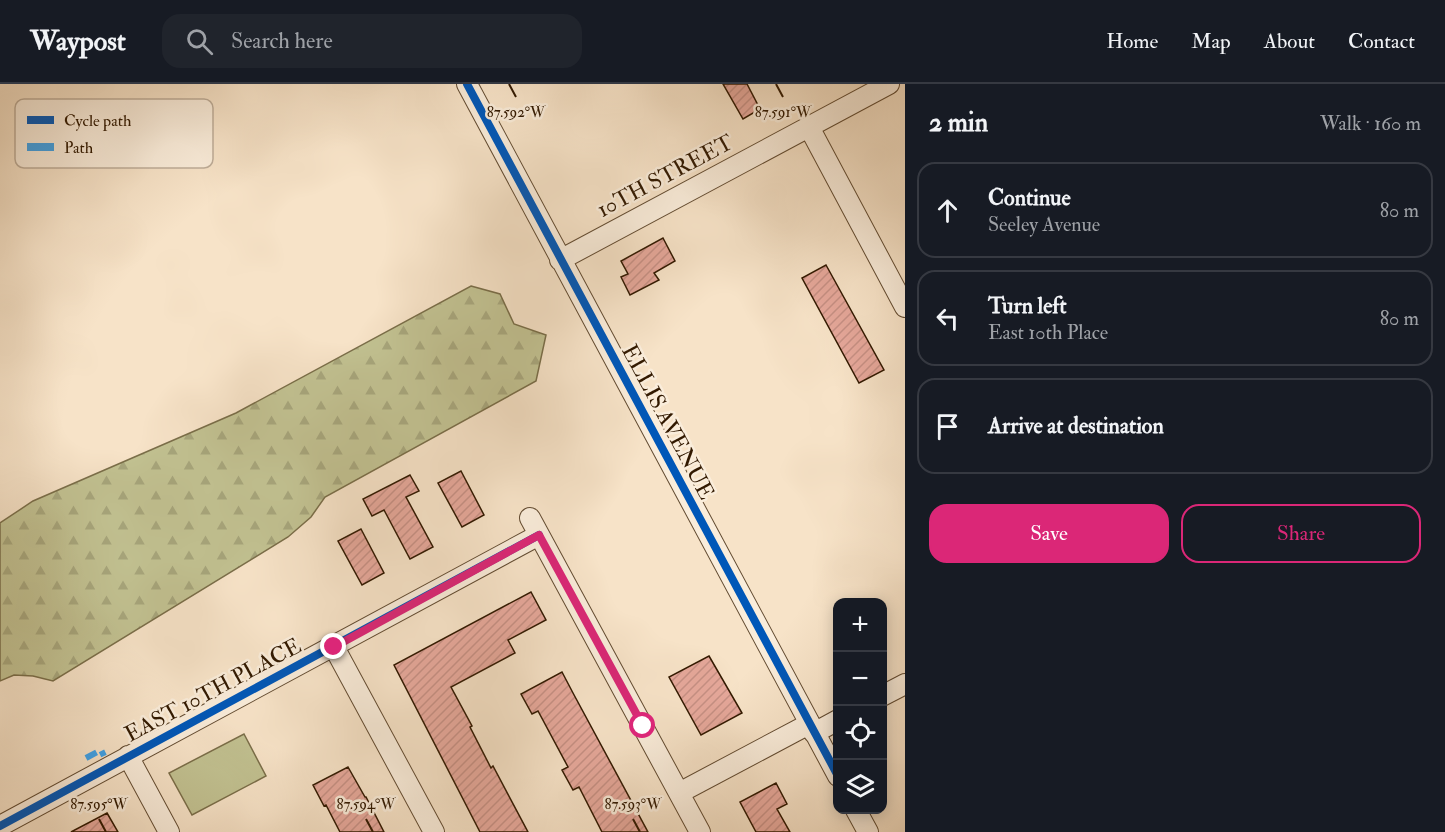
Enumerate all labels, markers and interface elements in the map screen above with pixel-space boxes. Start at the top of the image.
search box [162,14,582,68]
text: Waypost [30,24,126,59]
icon: search [183,25,216,58]
text: Search here [231,27,333,55]
text: Home [1106,28,1158,55]
text: Map [1191,28,1231,55]
text: About [1264,28,1315,55]
text: Contact [1348,28,1415,55]
legend [15,99,213,168]
text: 87.592°W [487,103,546,122]
text: 87.591°W [755,103,812,122]
text: 2 min [929,107,988,139]
text: Cycle path [64,111,132,132]
text: Walk · 160 m [1320,111,1421,136]
street label: 10TH STREET [592,128,739,224]
text: Path [64,138,94,158]
text: Continue [988,184,1071,212]
icon: ahead [931,194,964,227]
text: 80 m [1380,198,1419,223]
text: Seeley Avenue [988,212,1100,237]
text: Turn left [988,292,1067,320]
icon: left [931,302,964,335]
text: 80 m [1380,306,1419,331]
text: East 10th Place [988,320,1108,345]
street label: ELLIS AVENUE [615,340,721,504]
icon: arrive [931,410,964,443]
text: Arrive at destination [988,412,1164,440]
button: Save [929,504,1169,563]
button: Share [1181,504,1421,563]
map controls [833,598,887,814]
button: + [833,598,887,652]
street label: EAST 10TH PLACE [120,632,306,748]
route end [320,633,346,659]
button: − [833,652,887,706]
button: locate [833,706,887,760]
route start [629,712,655,738]
button: layers [833,760,887,814]
text: 87.595°W [70,795,129,814]
text: 87.594°W [336,795,396,814]
text: 87.593°W [605,795,662,814]

